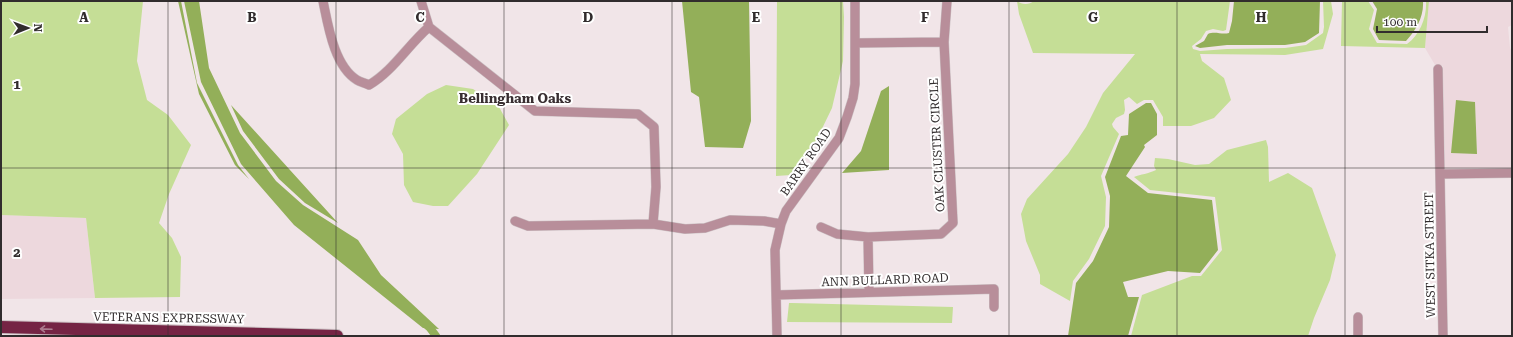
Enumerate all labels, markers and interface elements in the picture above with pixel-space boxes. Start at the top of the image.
north arrow [8,8,48,48]
scale bar [1377,8,1487,34]
text: A [79,10,89,25]
text: B [247,10,257,25]
text: C [415,10,425,25]
text: D [583,10,593,25]
text: E [752,10,760,25]
text: F [921,10,929,25]
text: G [1088,10,1098,25]
text: H [1256,10,1267,25]
text: 100 m [1383,15,1417,29]
text: N [31,23,44,33]
text: 1 [13,77,21,92]
street label: OAK CLUSTER CIRCLE [926,78,948,212]
district label: Bellingham Oaks [459,91,572,106]
street label: BARRY ROAD [778,126,834,198]
street label: WEST SITKA STREET [1422,192,1438,318]
text: 2 [13,245,21,260]
street label: ANN BULLARD ROAD [821,271,949,289]
street label: VETERANS EXPRESSWAY [93,310,246,326]
one-way arrow [40,325,53,332]

